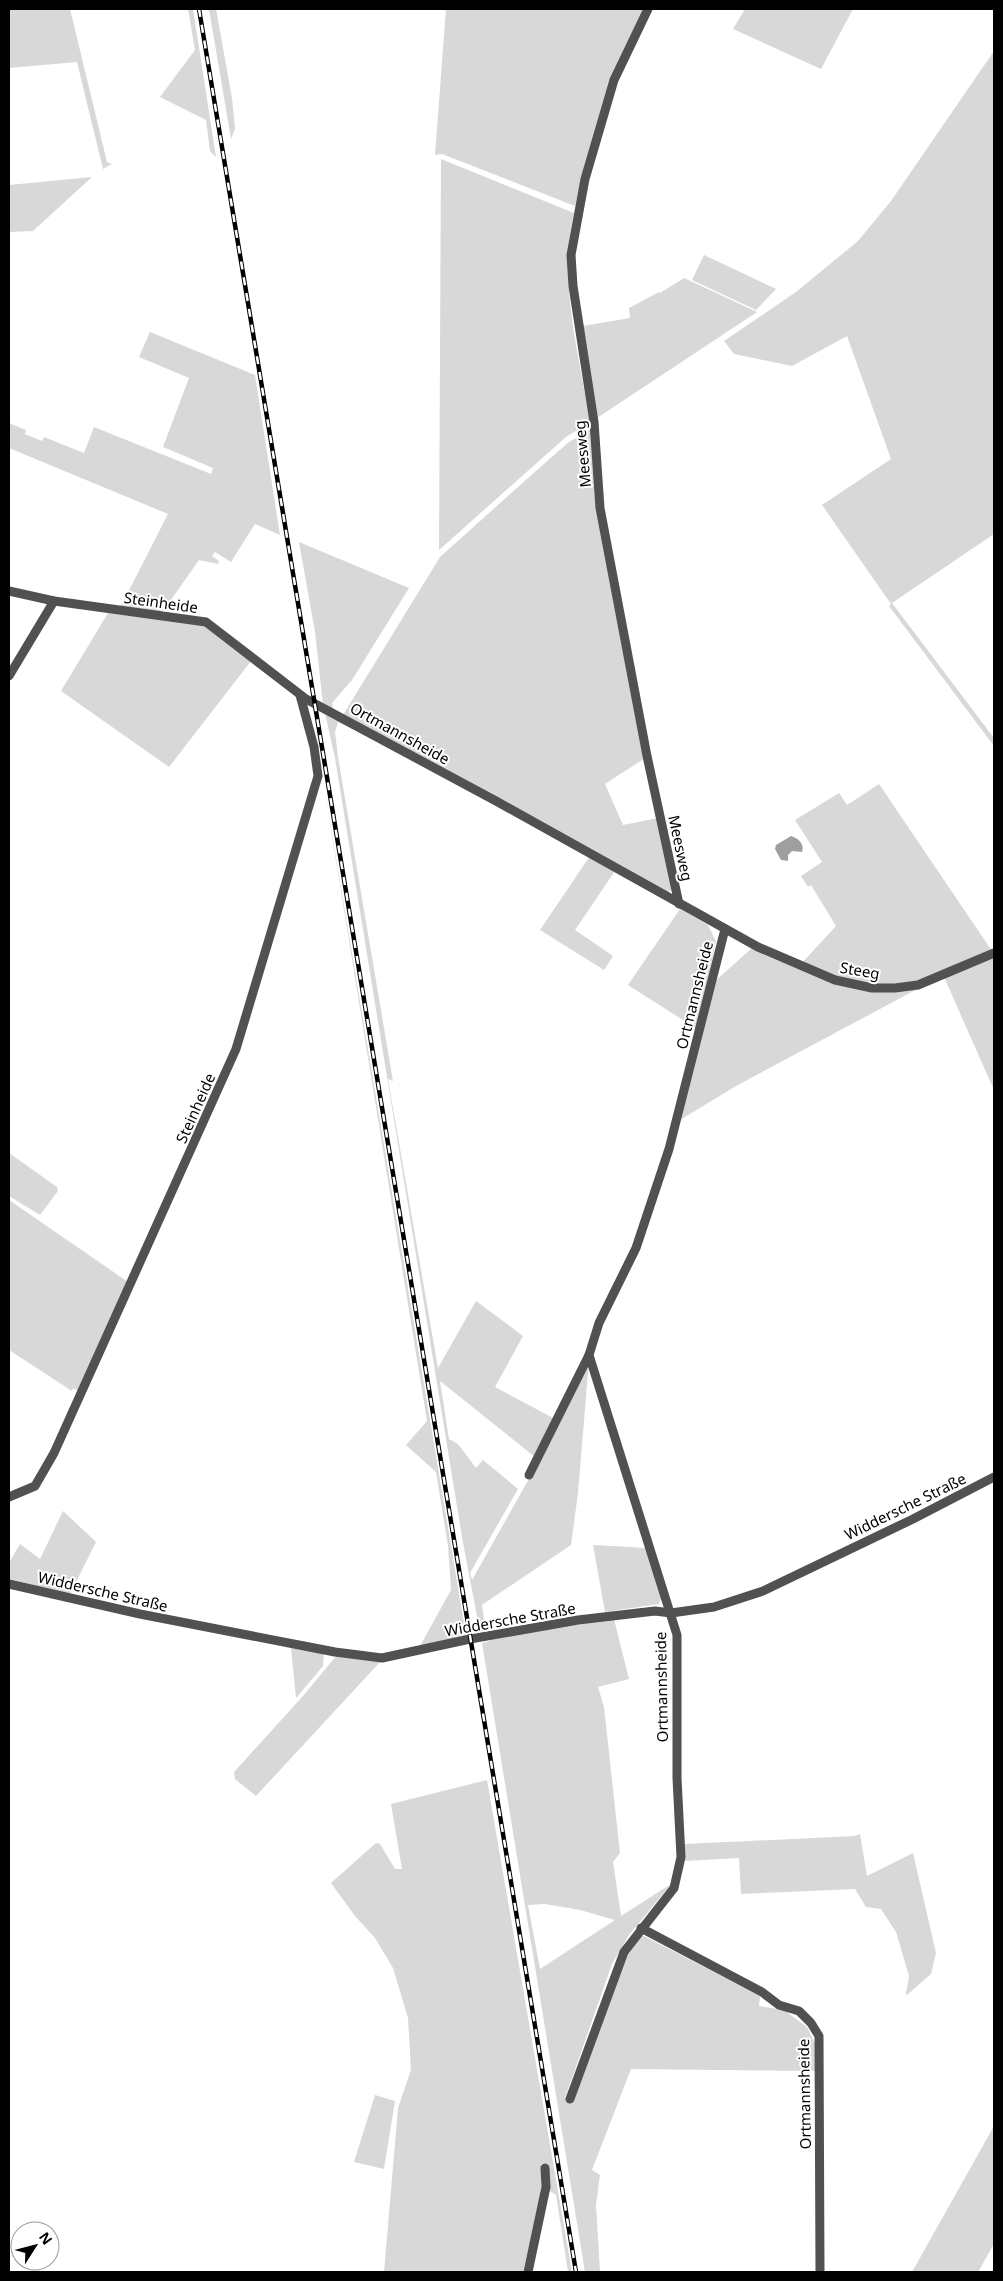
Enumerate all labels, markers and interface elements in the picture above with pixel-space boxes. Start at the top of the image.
street label: Meesweg [569,420,595,488]
street label: Steinheide [123,587,199,617]
street label: Ortmannsheide [347,697,453,769]
street label: Meesweg [664,813,698,883]
street label: Ortmannsheide [671,939,717,1051]
street label: Steeg [839,957,881,983]
street label: Steinheide [171,1070,219,1146]
street label: Widdersche Straße [841,1468,969,1544]
street label: Widdersche Straße [36,1566,170,1616]
street label: Widdersche Straße [443,1598,577,1640]
street label: Ortmannsheide [650,1631,672,1743]
street label: Ortmannsheide [793,2038,815,2150]
north arrow [10,2221,60,2271]
text: N [35,2228,57,2248]

